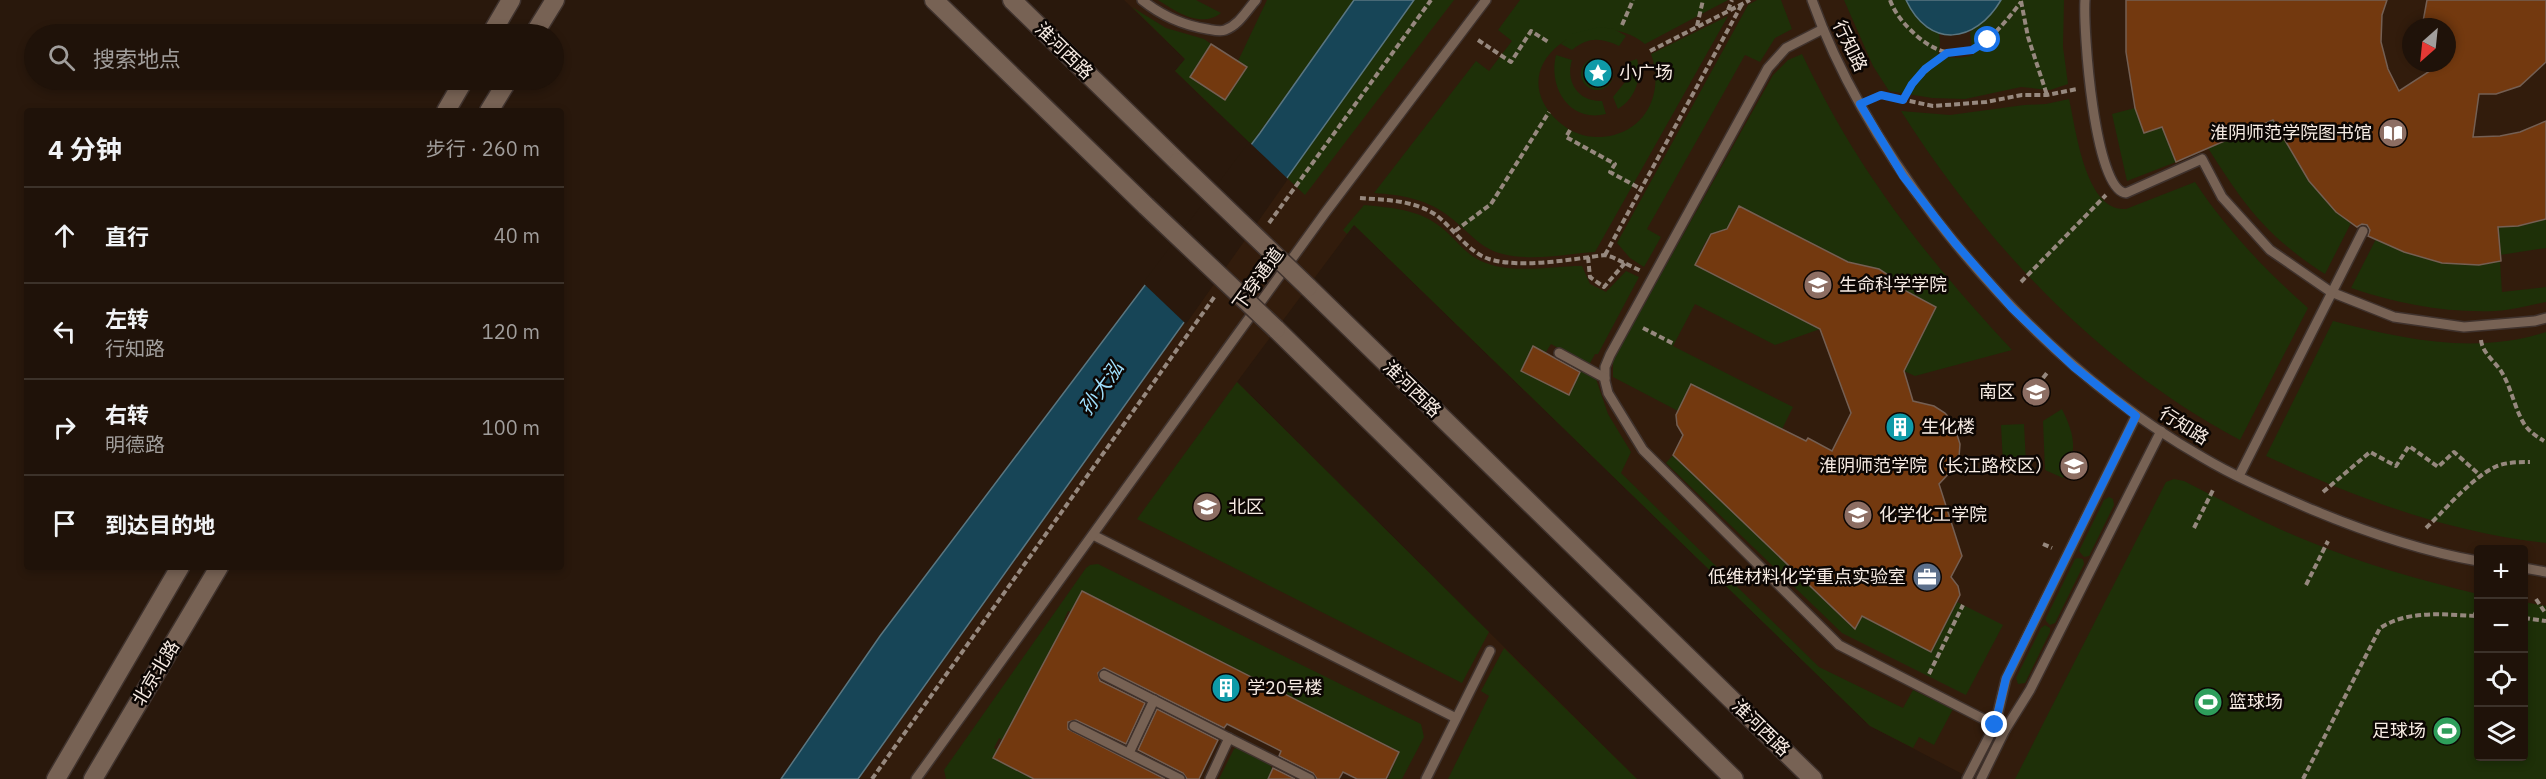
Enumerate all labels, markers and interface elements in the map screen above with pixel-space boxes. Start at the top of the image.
street label: 行知路 [1828,16,1873,75]
street label: 淮河西路 [1030,17,1098,84]
north arrow [2402,18,2456,72]
search box [24,24,564,90]
route start [1974,26,2000,52]
icon: search [45,41,78,74]
text: 搜索地点 [93,44,181,73]
place icon: 小广场 [1582,57,1614,89]
place label: 小广场 [1619,61,1673,84]
library icon: 淮阴师范学院图书馆 [2377,117,2409,149]
place label: 淮阴师范学院图书馆 [2210,121,2372,144]
text: 4 分钟 [48,132,122,166]
text: 步行 · 260 m [426,135,540,162]
icon: ahead [48,219,81,252]
text: 直行 [105,222,149,251]
text: 40 m [494,222,540,249]
street label: 下穿通道 [1227,243,1288,315]
school or university icon: 生命科学学院 [1802,269,1834,301]
place label: 生命科学学院 [1839,273,1947,296]
text: 左转 [105,304,149,333]
icon: left [48,315,81,348]
text: 120 m [482,318,540,345]
text: 行知路 [105,335,165,362]
street label: 淮河西路 [1378,355,1446,422]
water label: 孙大泓 [1072,356,1129,420]
school or university icon: 南区 [2020,376,2052,408]
place label: 南区 [1979,380,2015,403]
text: 右转 [105,400,149,429]
street label: 行知路 [2155,402,2213,450]
icon: right [48,411,81,444]
building icon: 生化楼 [1884,411,1916,443]
text: 100 m [482,414,540,441]
place label: 生化楼 [1921,415,1975,438]
text: 明德路 [105,431,165,458]
school or university icon: 淮阴师范学院（长江路校区） [2058,450,2090,482]
place label: 淮阴师范学院（长江路校区） [1819,454,2053,477]
school or university icon: 北区 [1191,491,1223,523]
place label: 北区 [1228,495,1264,518]
school or university icon: 化学化工学院 [1842,499,1874,531]
place label: 化学化工学院 [1879,503,1987,526]
icon: arrive [48,507,81,540]
text: 到达目的地 [105,510,215,539]
map controls [2474,545,2528,761]
button: + [2474,545,2528,599]
office icon: 低维材料化学重点实验室 [1911,561,1943,593]
place label: 低维材料化学重点实验室 [1708,565,1906,588]
button: − [2474,599,2528,653]
street label: 北京北路 [127,636,184,710]
button: locate [2474,653,2528,707]
building icon: 学20号楼 [1210,672,1242,704]
place label: 学20号楼 [1247,676,1323,699]
sports icon: 篮球场 [2192,686,2224,718]
place label: 篮球场 [2229,690,2283,713]
street label: 淮河西路 [1727,694,1795,761]
button: layers [2474,707,2528,761]
route end [1981,711,2007,737]
sports icon: 足球场 [2431,715,2463,747]
place label: 足球场 [2372,719,2426,742]

